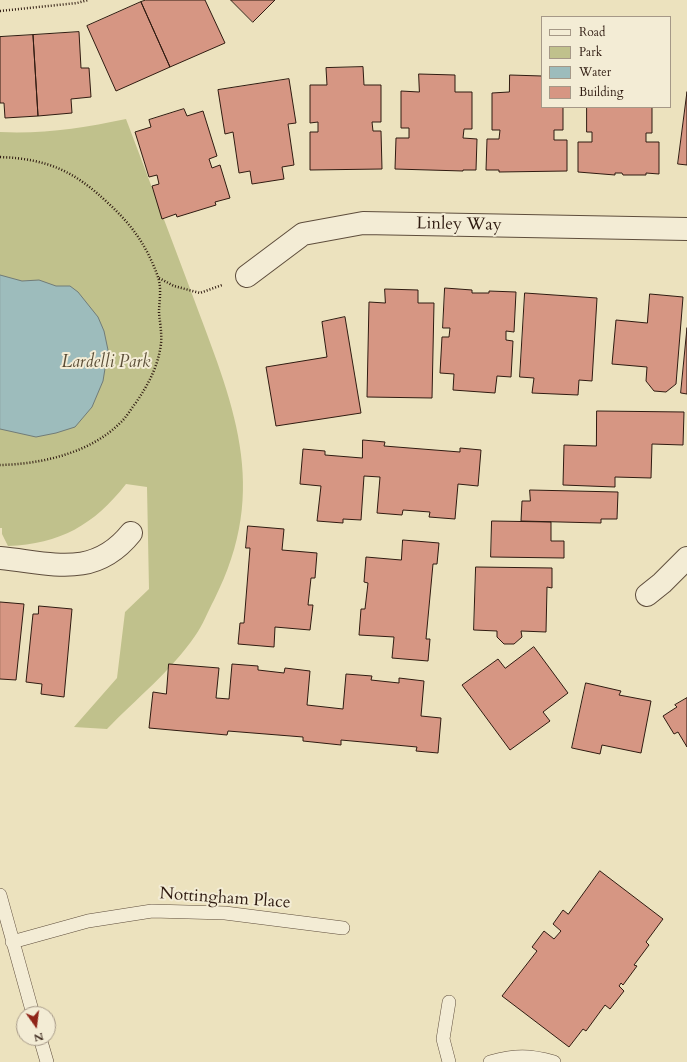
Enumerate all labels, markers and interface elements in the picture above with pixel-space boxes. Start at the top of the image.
legend [541,16,671,108]
text: Road [579,24,605,40]
text: Park [579,44,602,60]
text: Water [579,64,611,80]
text: Building [579,84,623,100]
street label: Linley Way [416,214,502,236]
park label: Lardelli Park [62,353,150,373]
street label: Nottingham Place [159,884,291,914]
north arrow [16,1006,56,1046]
text: N [32,1029,45,1046]

